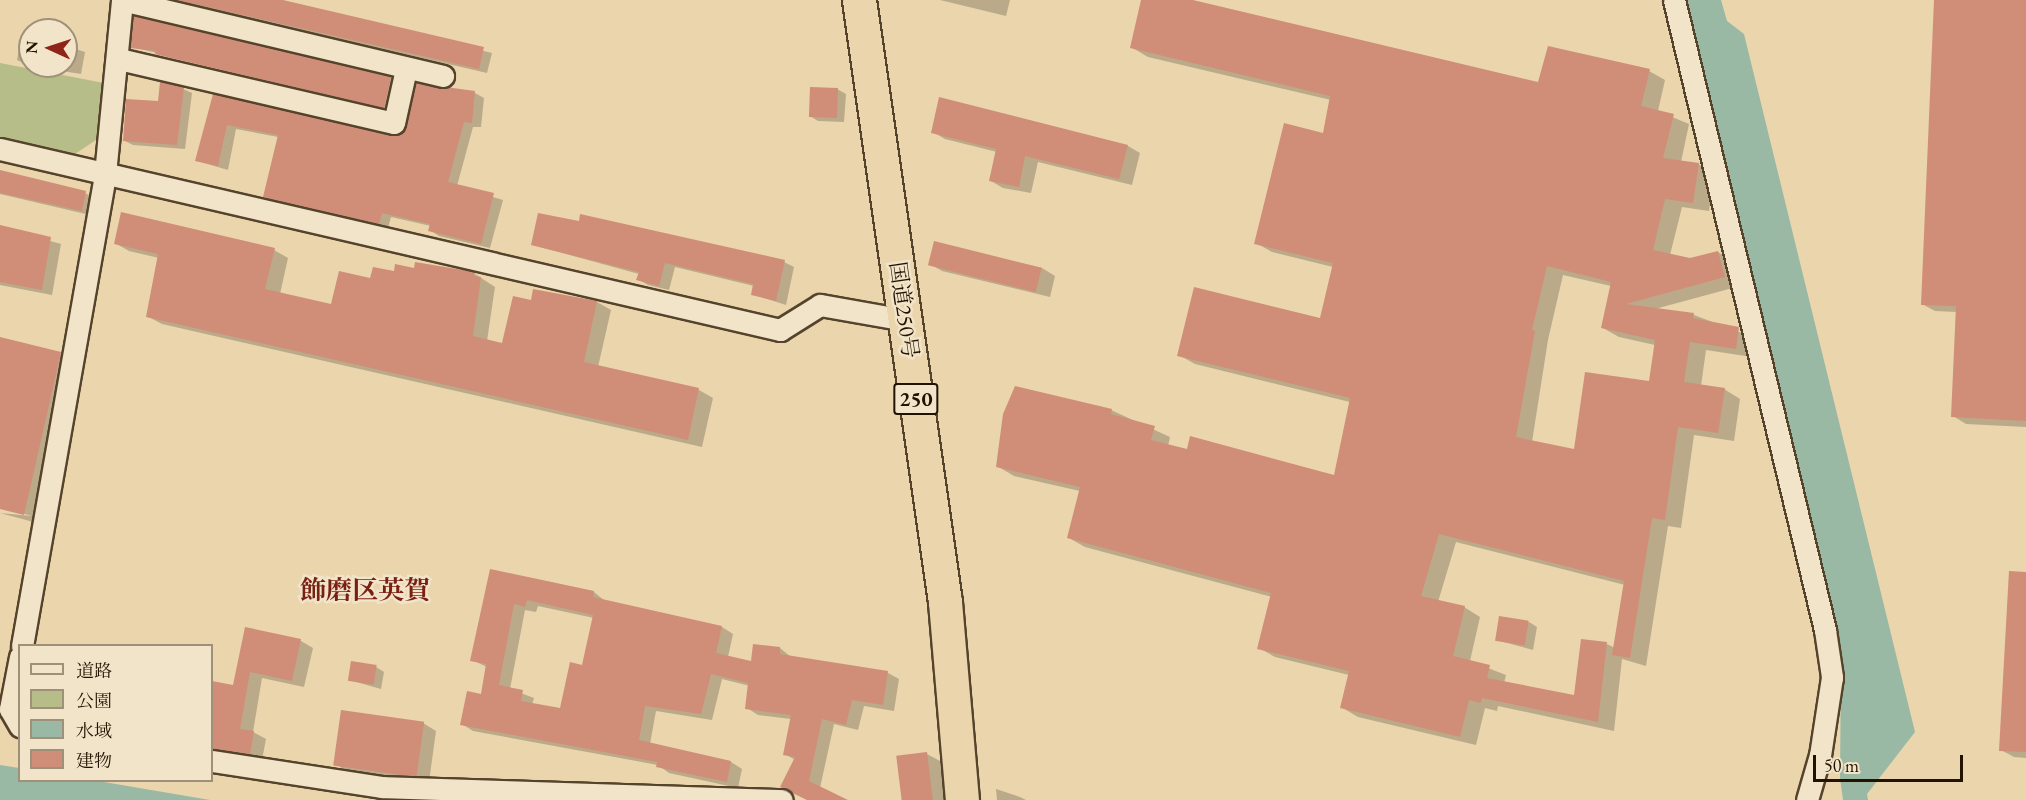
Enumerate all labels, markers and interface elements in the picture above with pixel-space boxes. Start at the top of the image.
north arrow [18,18,78,78]
text: N [21,40,42,54]
street label: 国道250号 [884,260,924,360]
road number: 250 [892,381,940,417]
district label: 飾磨区英賀 [300,575,430,607]
legend [18,644,213,782]
text: 道路 [76,659,112,682]
text: 公園 [76,689,112,712]
text: 水域 [76,719,112,742]
scale bar [1816,743,1966,781]
text: 建物 [76,749,112,772]
text: 50 m [1824,754,1859,777]

